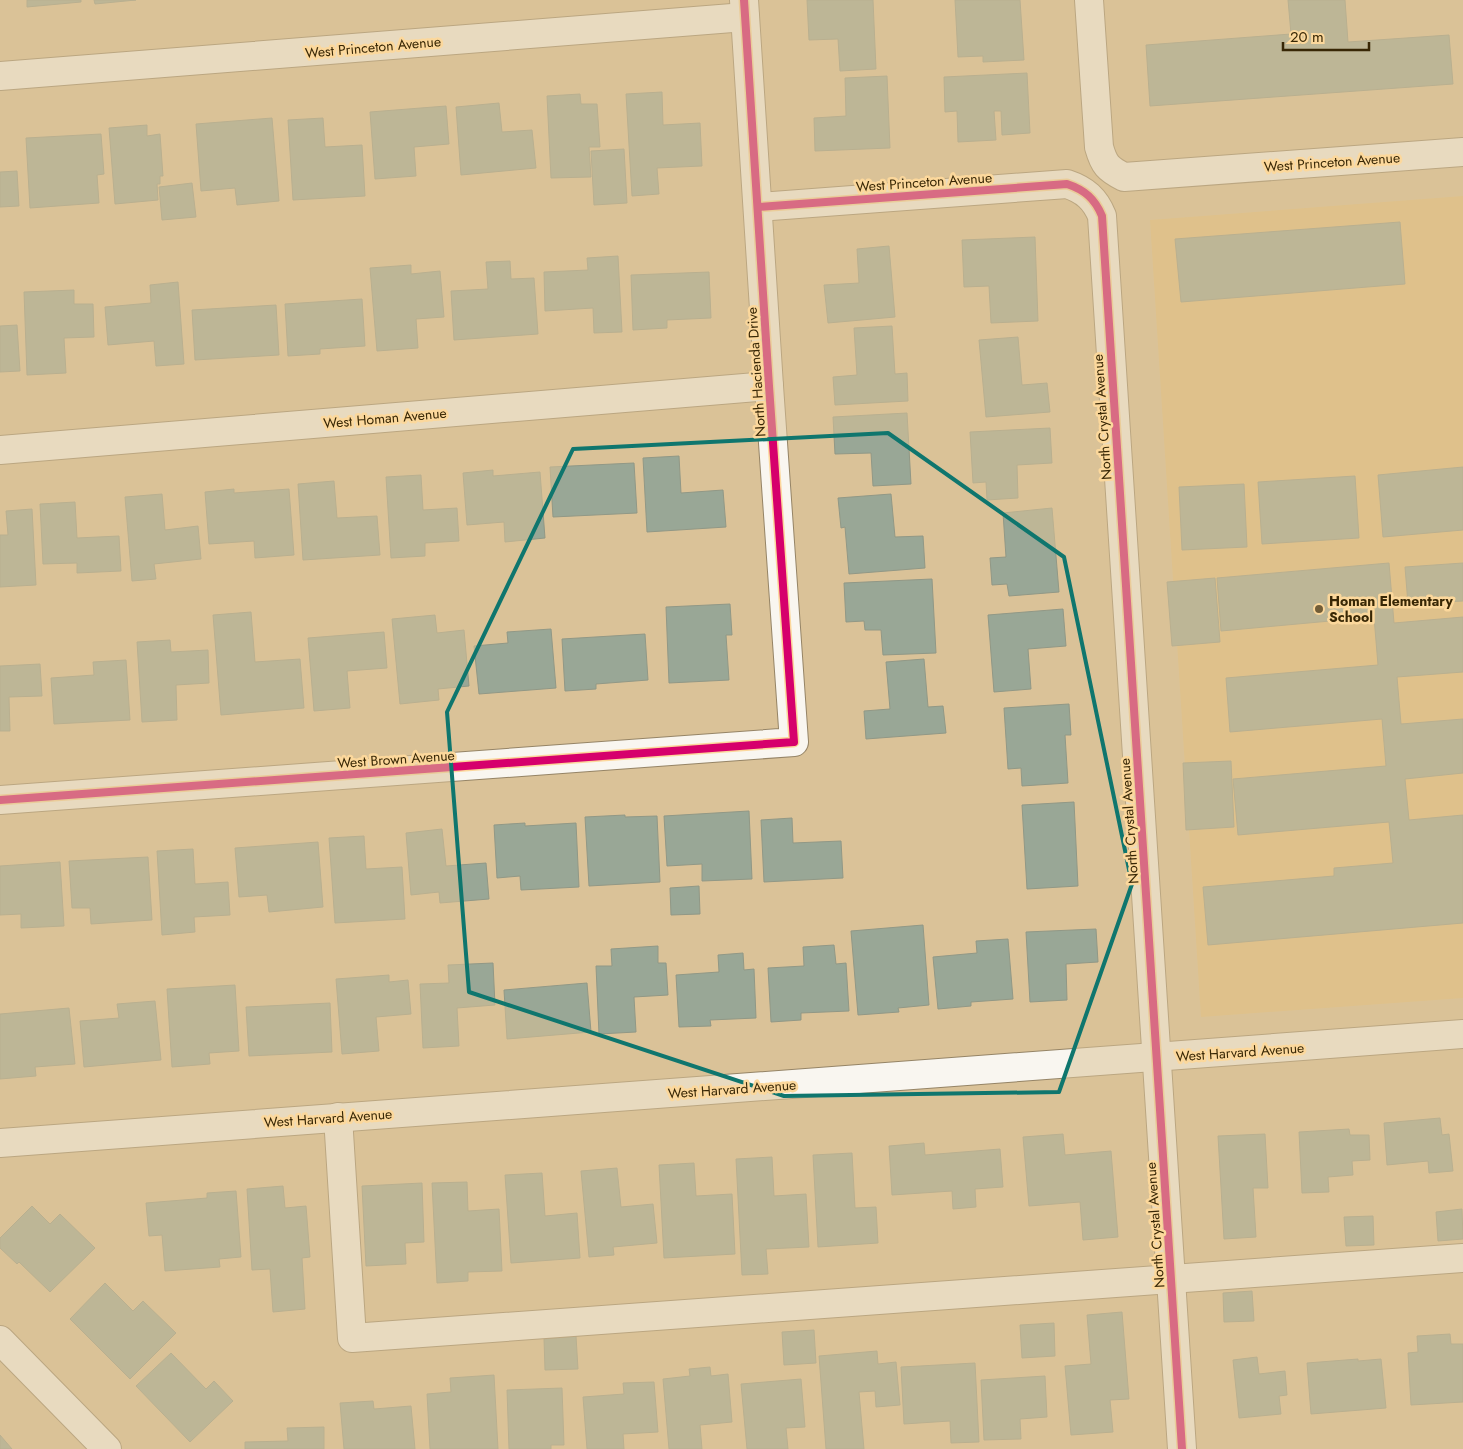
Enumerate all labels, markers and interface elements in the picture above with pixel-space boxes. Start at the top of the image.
scale bar [1283,20,1369,52]
text: 20 m [1290,26,1324,48]
street label: West Princeton Avenue [304,31,442,63]
street label: West Princeton Avenue [1263,147,1401,177]
street label: West Princeton Avenue [855,167,993,197]
street label: North Hacienda Drive [741,307,771,437]
street label: North Crystal Avenue [1088,353,1116,481]
street label: West Homan Avenue [323,403,447,433]
place label: Homan Elementary School [1329,591,1454,627]
marker: Homan Elementary School [1313,603,1325,615]
street label: West Brown Avenue [337,745,455,773]
street label: North Crystal Avenue [1115,757,1143,885]
street label: West Harvard Avenue [1175,1038,1305,1066]
street label: West Harvard Avenue [667,1075,797,1103]
street label: West Harvard Avenue [263,1104,393,1132]
street label: North Crystal Avenue [1141,1161,1169,1289]

